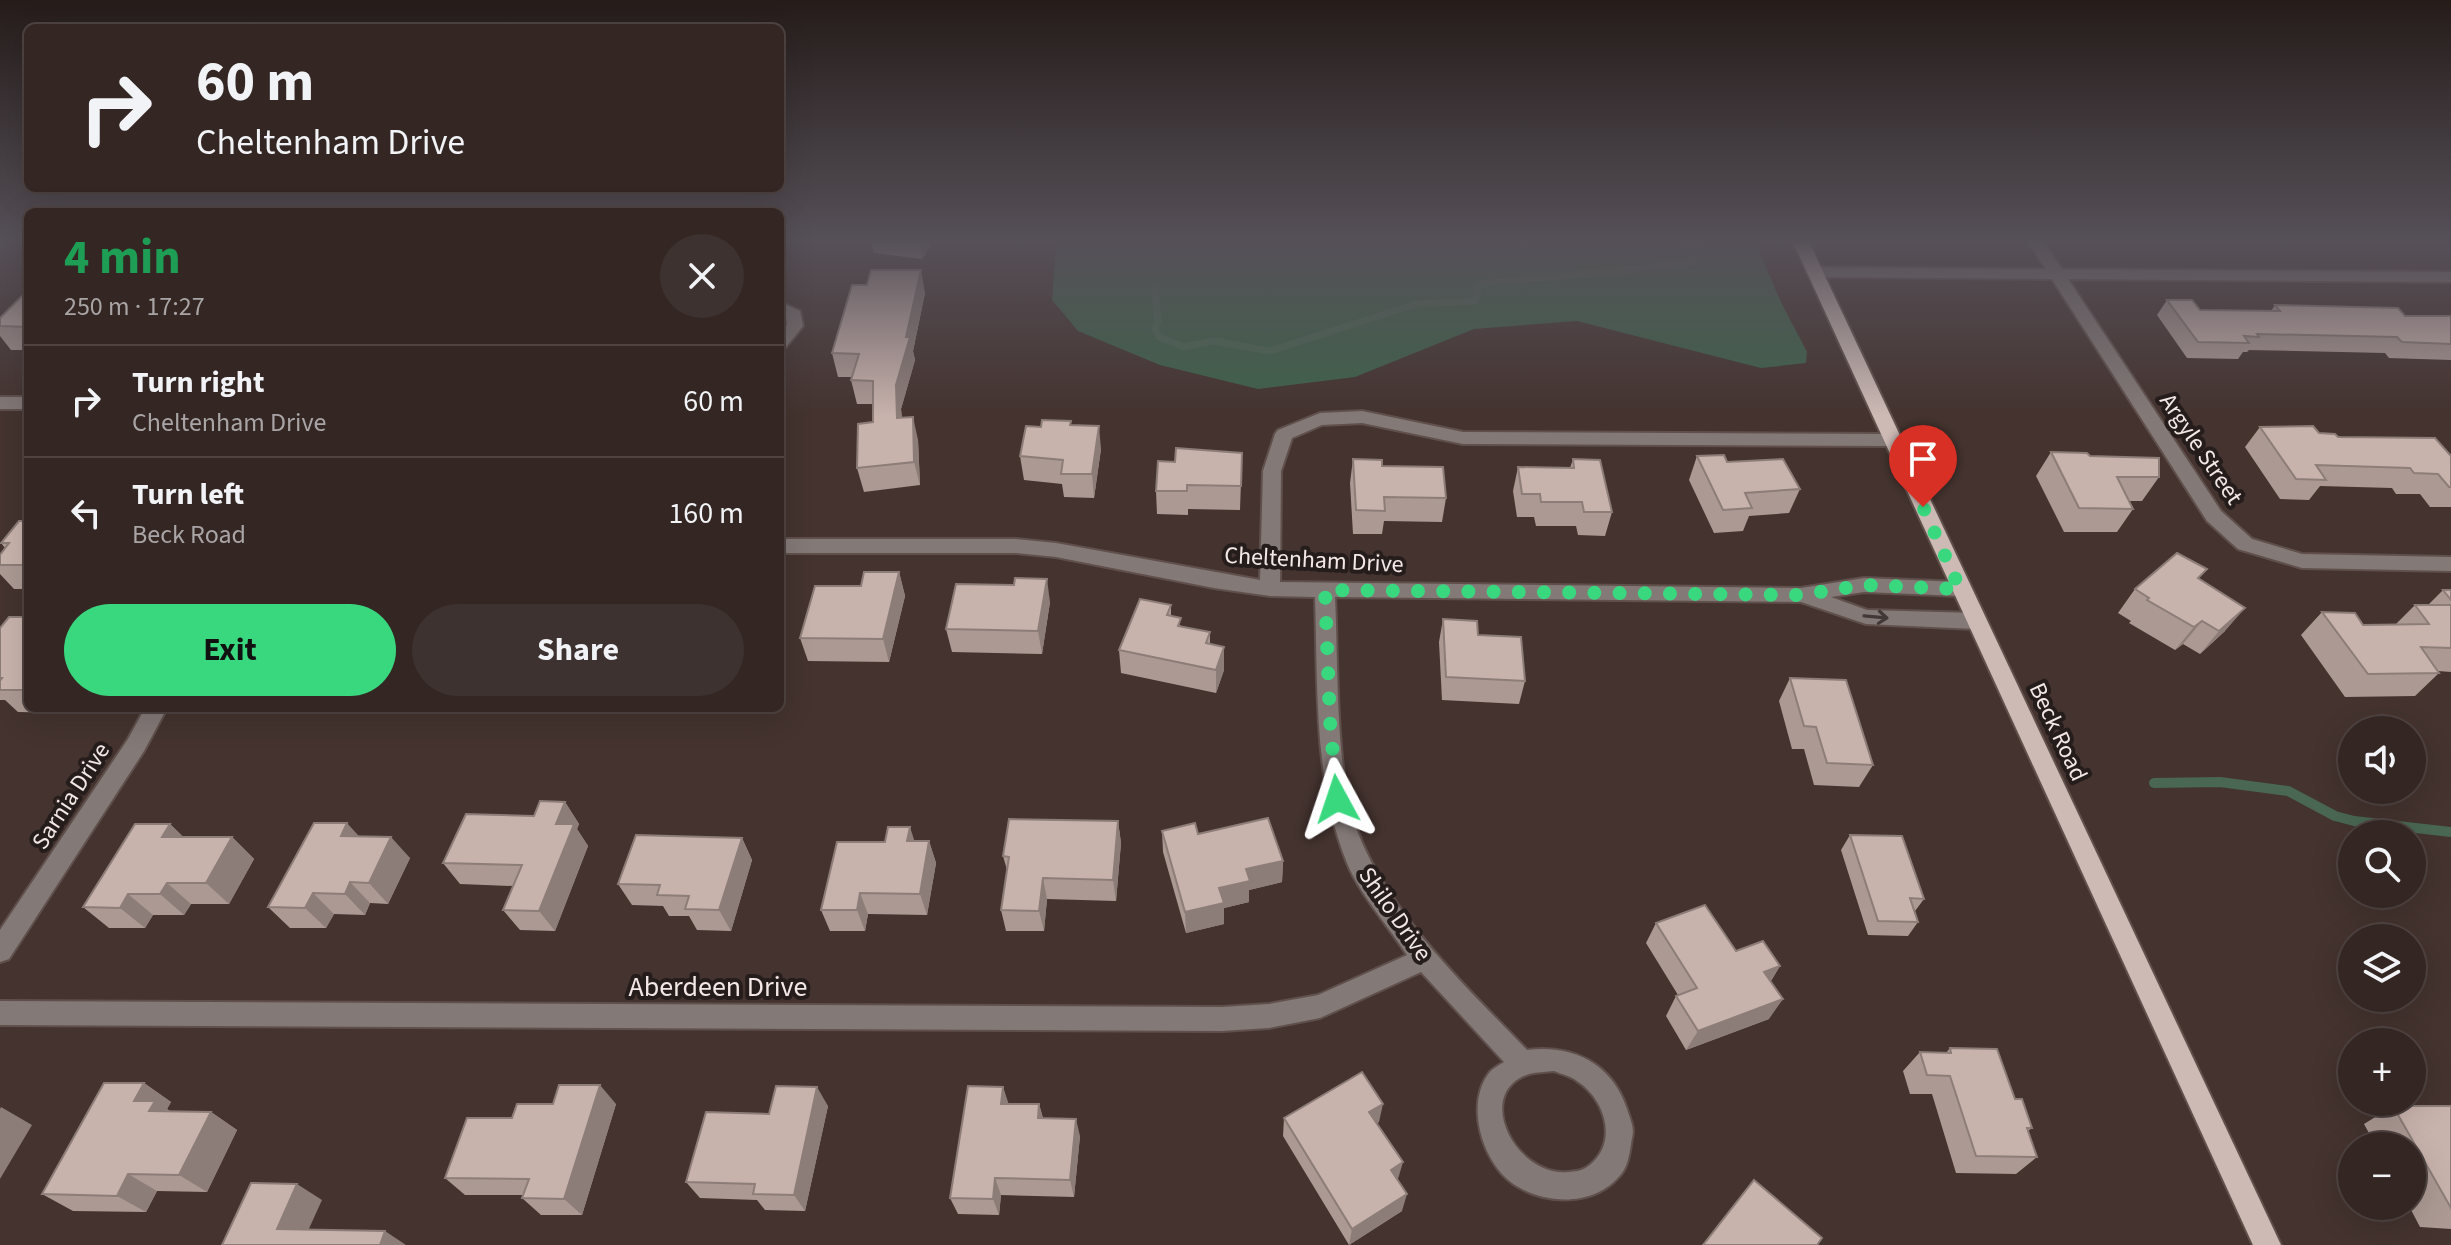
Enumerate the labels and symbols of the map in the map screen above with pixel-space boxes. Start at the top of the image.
street label: Argyle Street [2151,386,2251,512]
pin [1889,425,1957,507]
street label: Cheltenham Drive [1223,538,1405,582]
one-way arrow [1862,610,1888,625]
street label: Beck Road [2020,677,2096,787]
street label: Sarnia Drive [23,736,119,856]
position arrow [1295,757,1379,841]
street label: Shilo Drive [1350,860,1440,968]
street label: Aberdeen Drive [629,967,807,1007]

